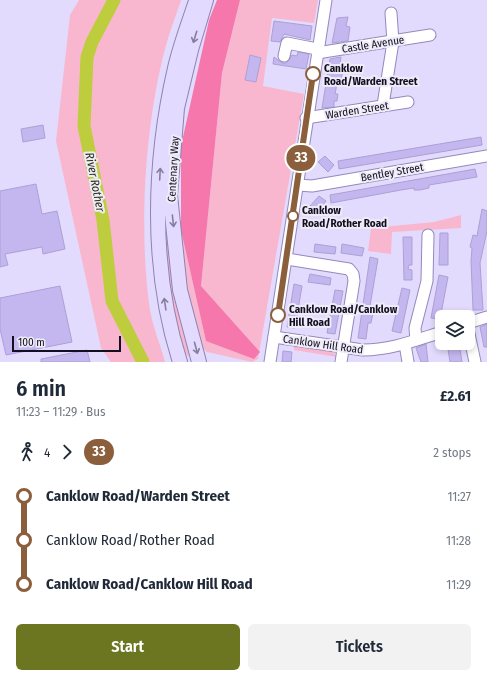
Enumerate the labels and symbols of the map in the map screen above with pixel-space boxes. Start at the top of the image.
one-way arrow [191,31,198,44]
street label: Castle Avenue [341,33,405,56]
place label: Canklow Road/Warden Street [324,62,418,88]
marker: Canklow Road/Warden Street [305,66,321,82]
street label: Warden Street [325,99,390,122]
street label: Centenary Way [165,136,182,202]
line badge: 33 [283,145,319,171]
water label: River Rother [82,151,108,214]
street label: Bentley Street [360,161,425,184]
one-way arrow [157,168,164,181]
place label: Canklow Road/Rother Road [302,204,387,230]
marker: Canklow Road/Rother Road [287,210,299,222]
one-way arrow [169,214,177,227]
one-way arrow [161,298,169,311]
place label: Canklow Road/Canklow Hill Road [289,303,398,329]
marker: Canklow Road/Canklow Hill Road [270,307,286,323]
street label: Canklow Hill Road [282,332,364,357]
scale bar [12,334,121,353]
one-way arrow [192,342,200,355]

